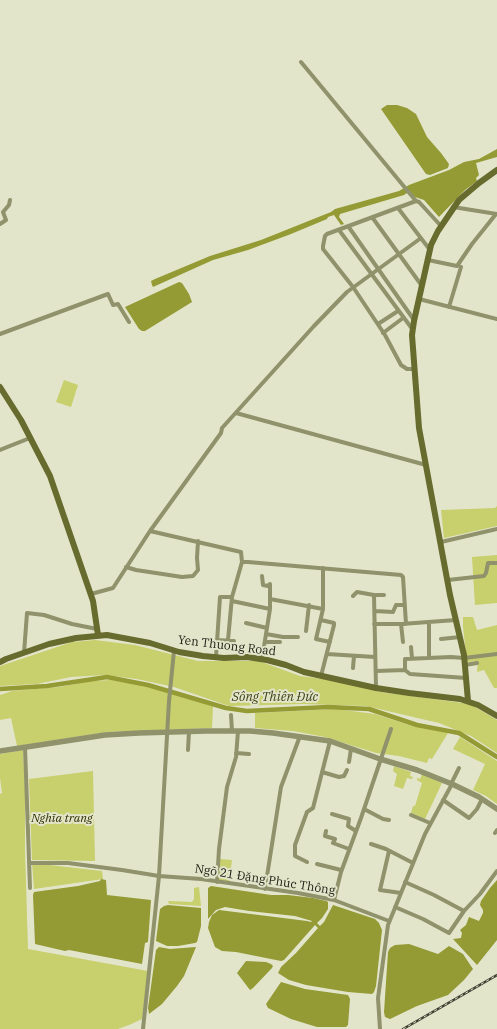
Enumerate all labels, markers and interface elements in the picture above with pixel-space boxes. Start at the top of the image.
street label: Yen Thuong Road [177,633,277,659]
water label: Sông Thiên Đức [232,689,318,705]
park label: Nghĩa trang [31,812,93,826]
street label: Ngõ 21 Đặng Phúc Thông [194,862,336,898]

